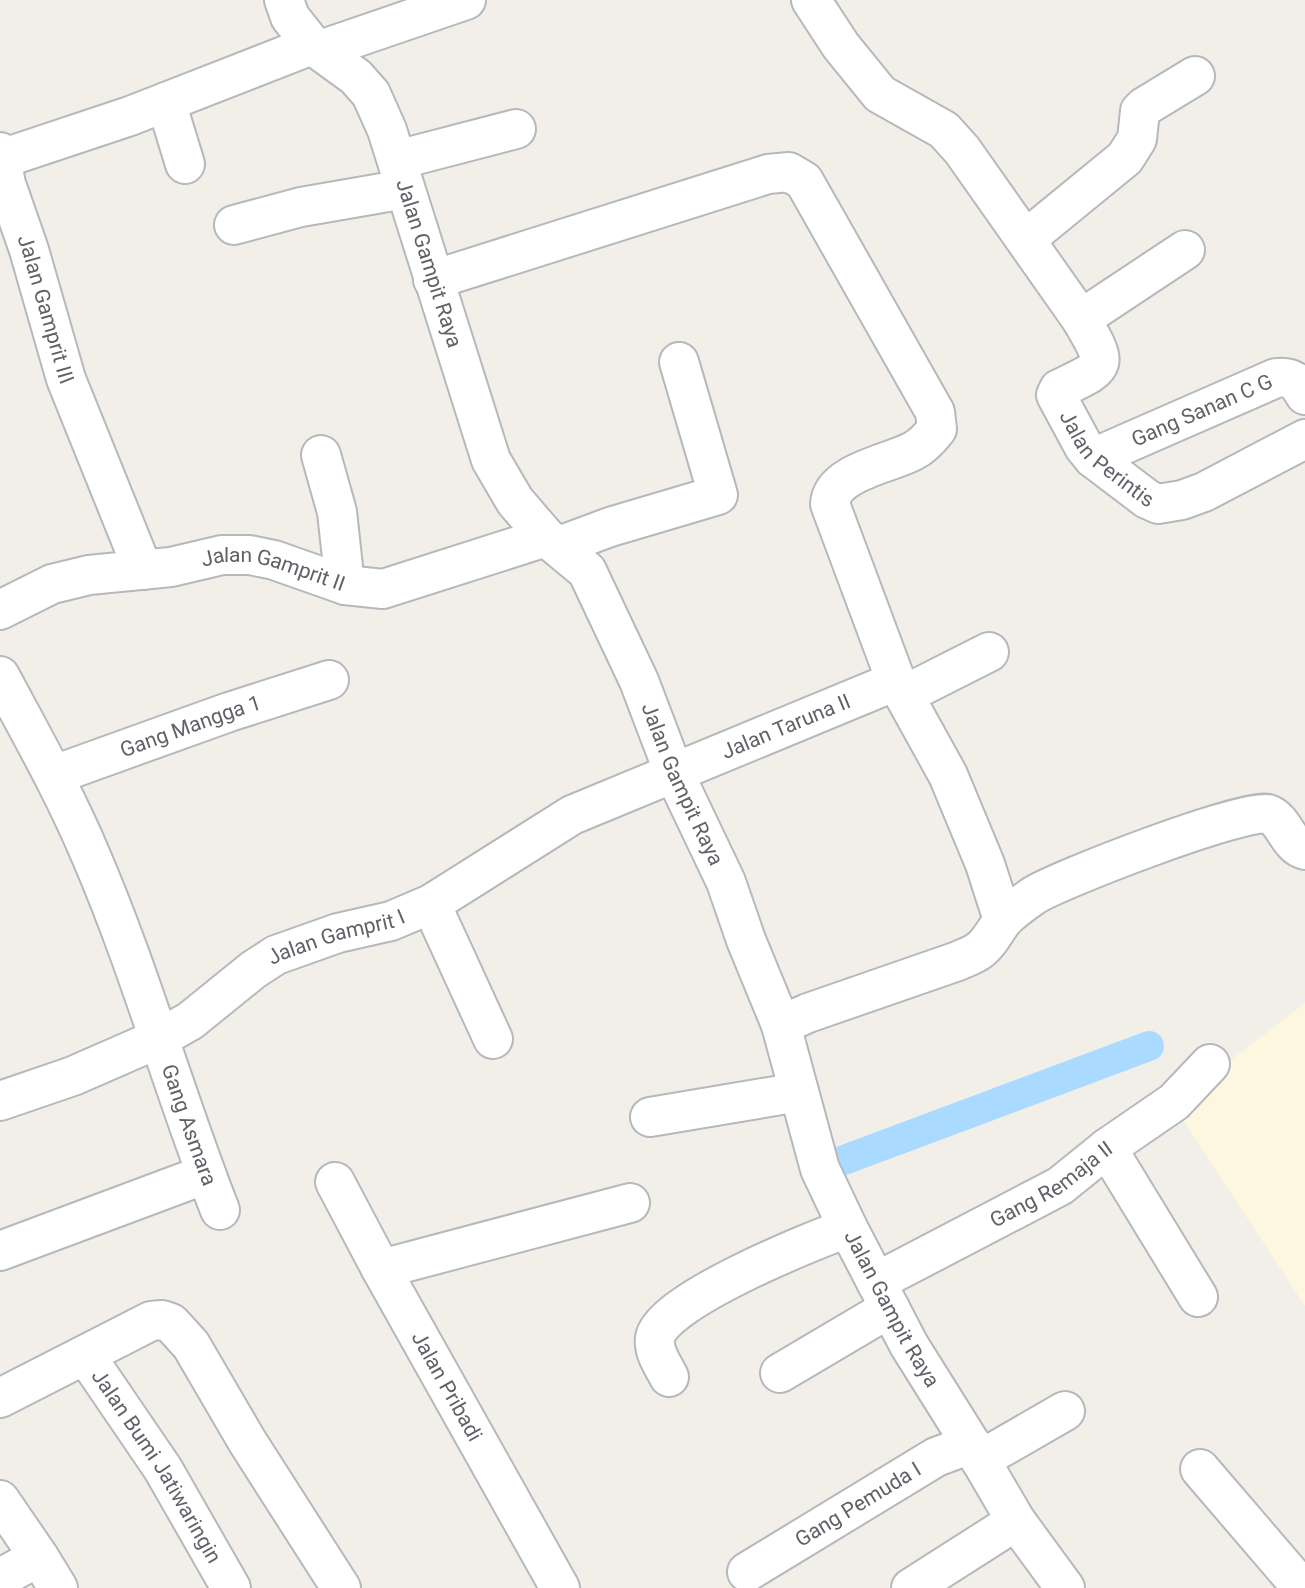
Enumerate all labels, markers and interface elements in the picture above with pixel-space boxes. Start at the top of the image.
street label: Jalan Gampit Raya [391,176,467,351]
street label: Jalan Gamprit III [13,232,79,387]
street label: Gang Sanan C G [1128,369,1276,452]
street label: Jalan Perintis [1055,407,1157,512]
street label: Jalan Gamprit II [199,543,348,596]
street label: Jalan Taruna II [718,689,854,764]
street label: Gang Mangga 1 [117,691,264,762]
street label: Jalan Gampit Raya [636,700,728,869]
street label: Jalan Gamprit I [262,904,409,970]
street label: Gang Asmara [157,1061,221,1189]
street label: Gang Remaja II [986,1136,1117,1232]
street label: Jalan Gampit Raya [839,1226,944,1392]
street label: Jalan Pribadi [407,1327,487,1445]
street label: Jalan Bumi Jatiwaringin [87,1365,226,1567]
street label: Gang Pemuda I [791,1457,925,1552]

